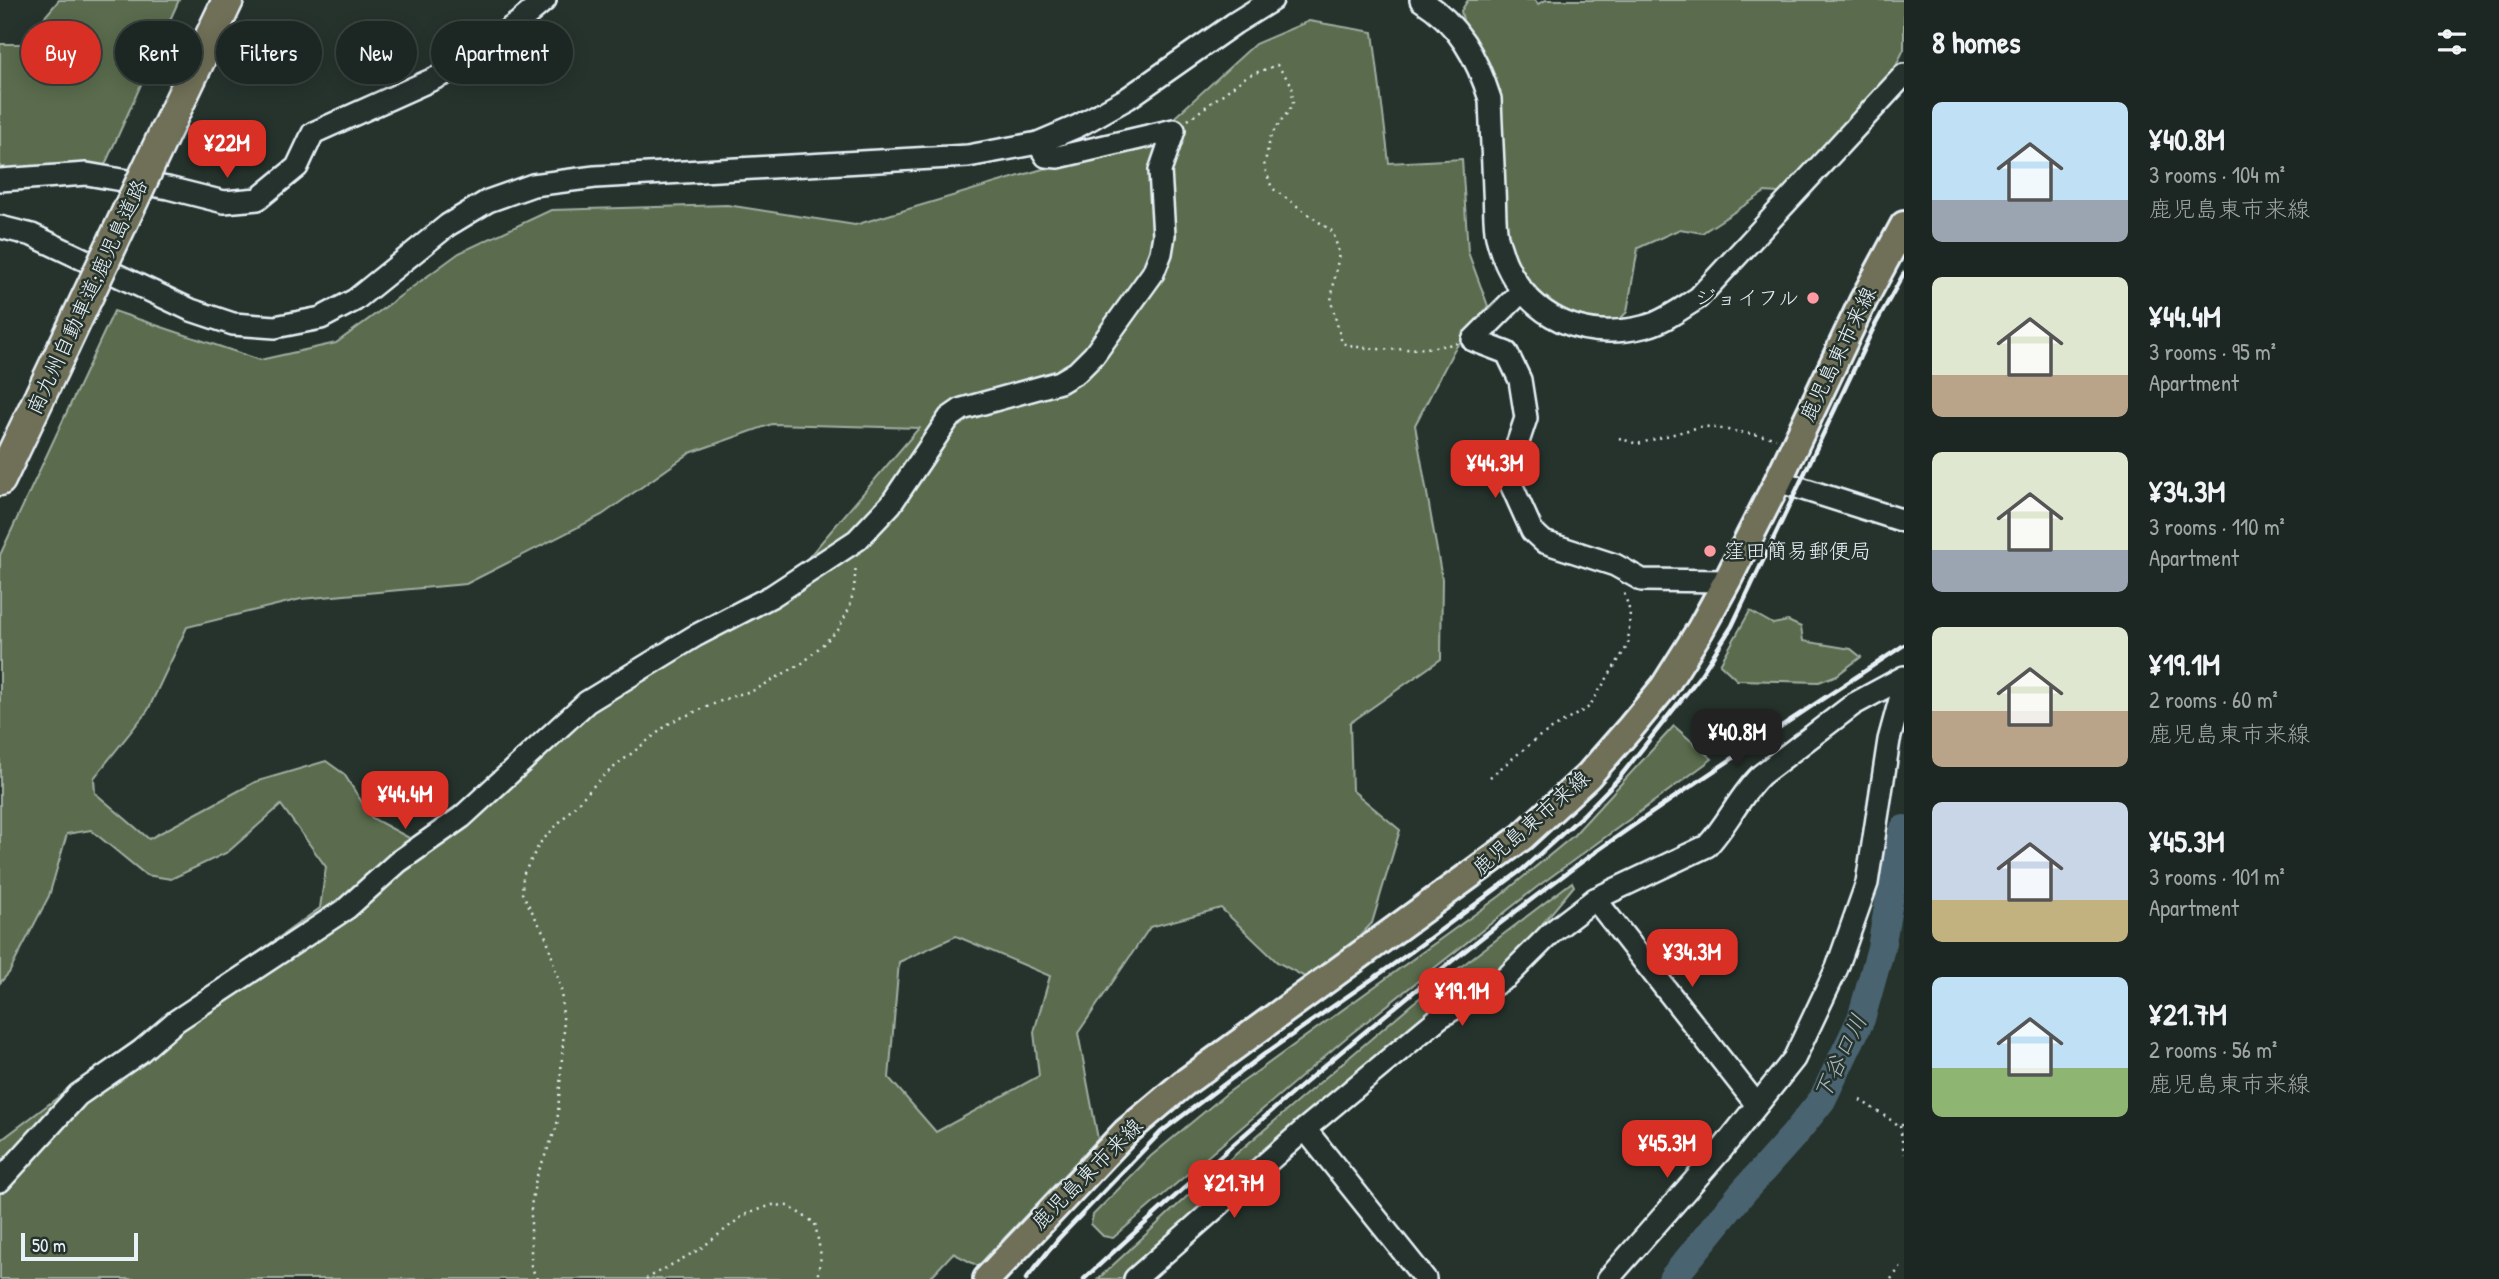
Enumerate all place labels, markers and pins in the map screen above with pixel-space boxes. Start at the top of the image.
pin: ¥22M [186,120,268,180]
place label: ジョイフル [1695,283,1799,312]
marker: ジョイフル [1805,290,1821,306]
pin: ¥44.3M [1438,440,1552,500]
place label: 窪田簡易郵便局 [1724,536,1871,565]
marker: 窪田簡易郵便局 [1702,543,1718,559]
pin: ¥40.8M [1680,710,1794,769]
pin: ¥44.4M [348,772,462,831]
pin: ¥34.3M [1635,930,1749,989]
pin: ¥19.1M [1405,968,1519,1028]
pin: ¥45.3M [1610,1120,1724,1180]
pin: ¥21.7M [1177,1160,1291,1220]

